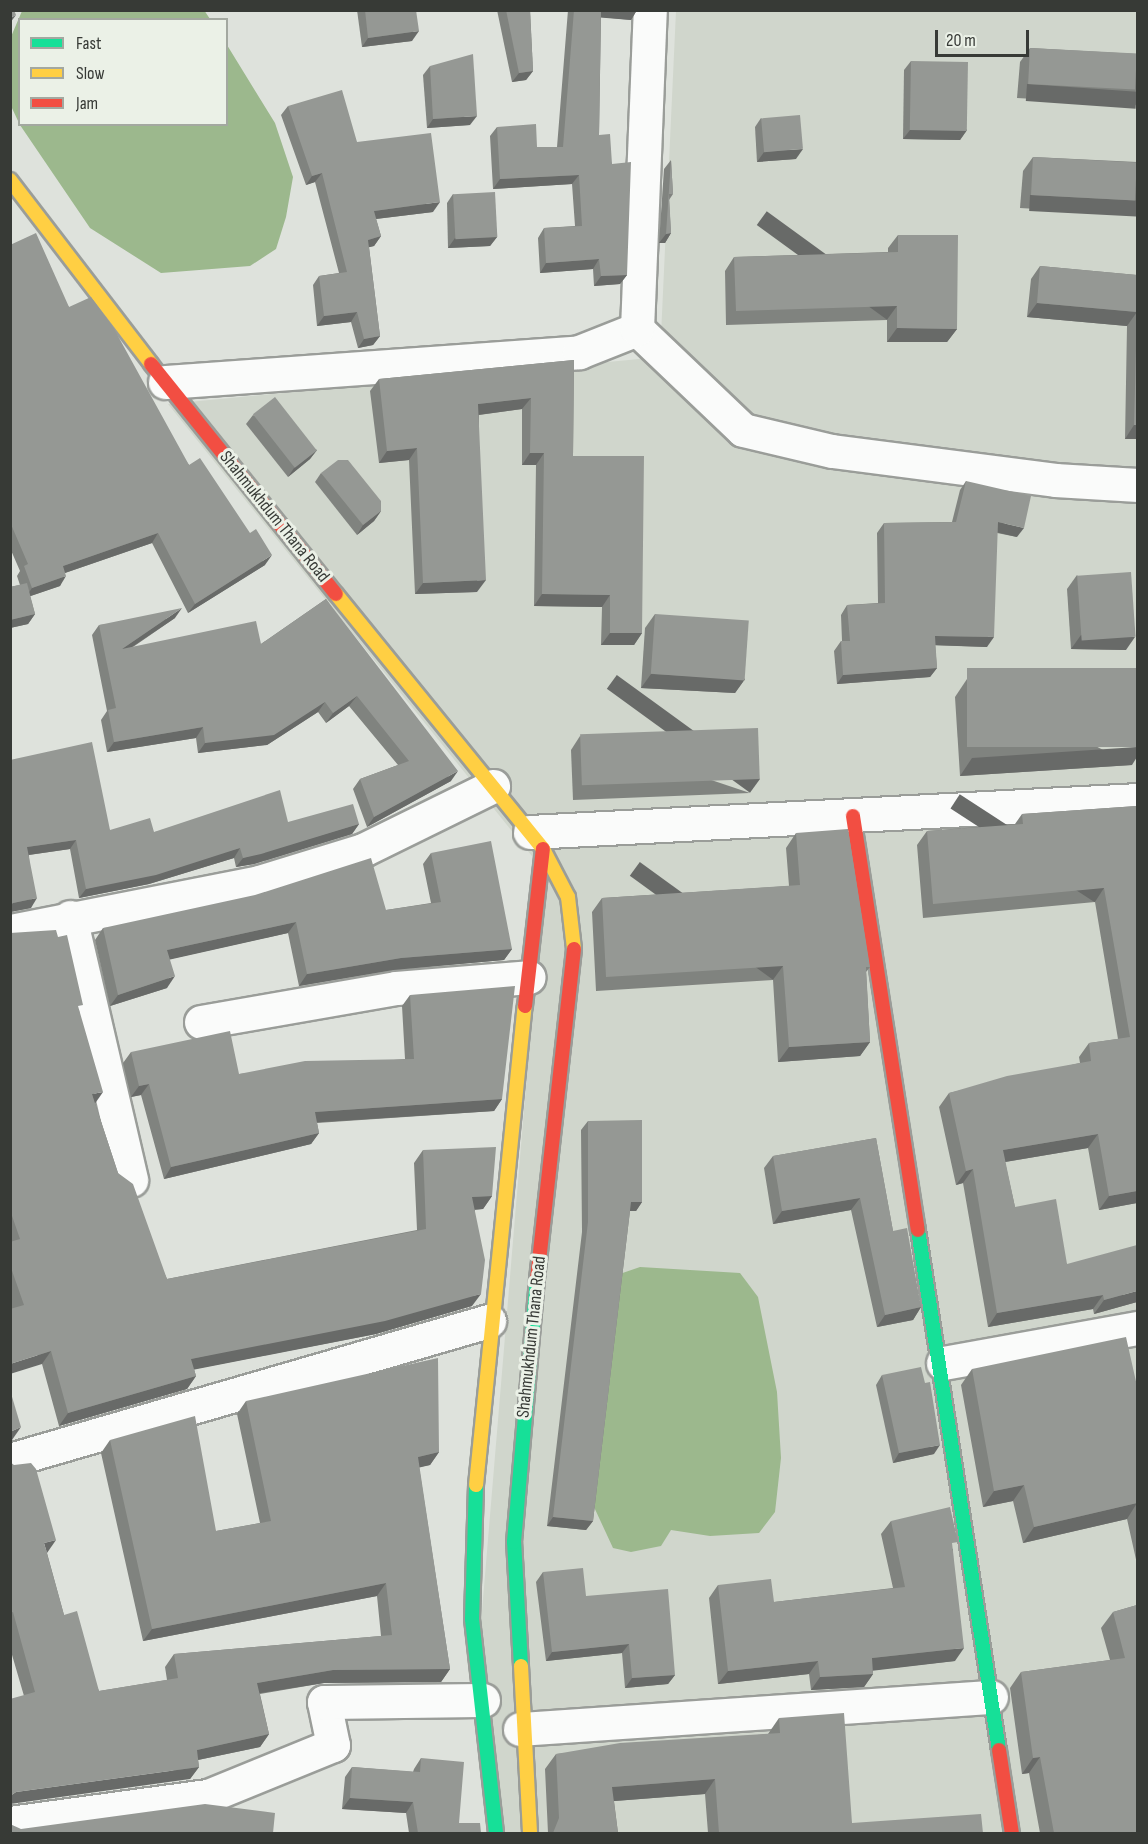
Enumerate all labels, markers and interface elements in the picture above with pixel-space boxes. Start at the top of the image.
legend [18,18,228,126]
scale bar [938,18,1032,56]
text: 20 m [946,30,976,51]
text: Fast [76,33,101,54]
text: Slow [76,63,105,84]
text: Jam [76,93,98,114]
street label: Shahmukhdum Thana Road [215,447,333,587]
street label: Shahmukhdum Thana Road [513,1255,551,1419]

